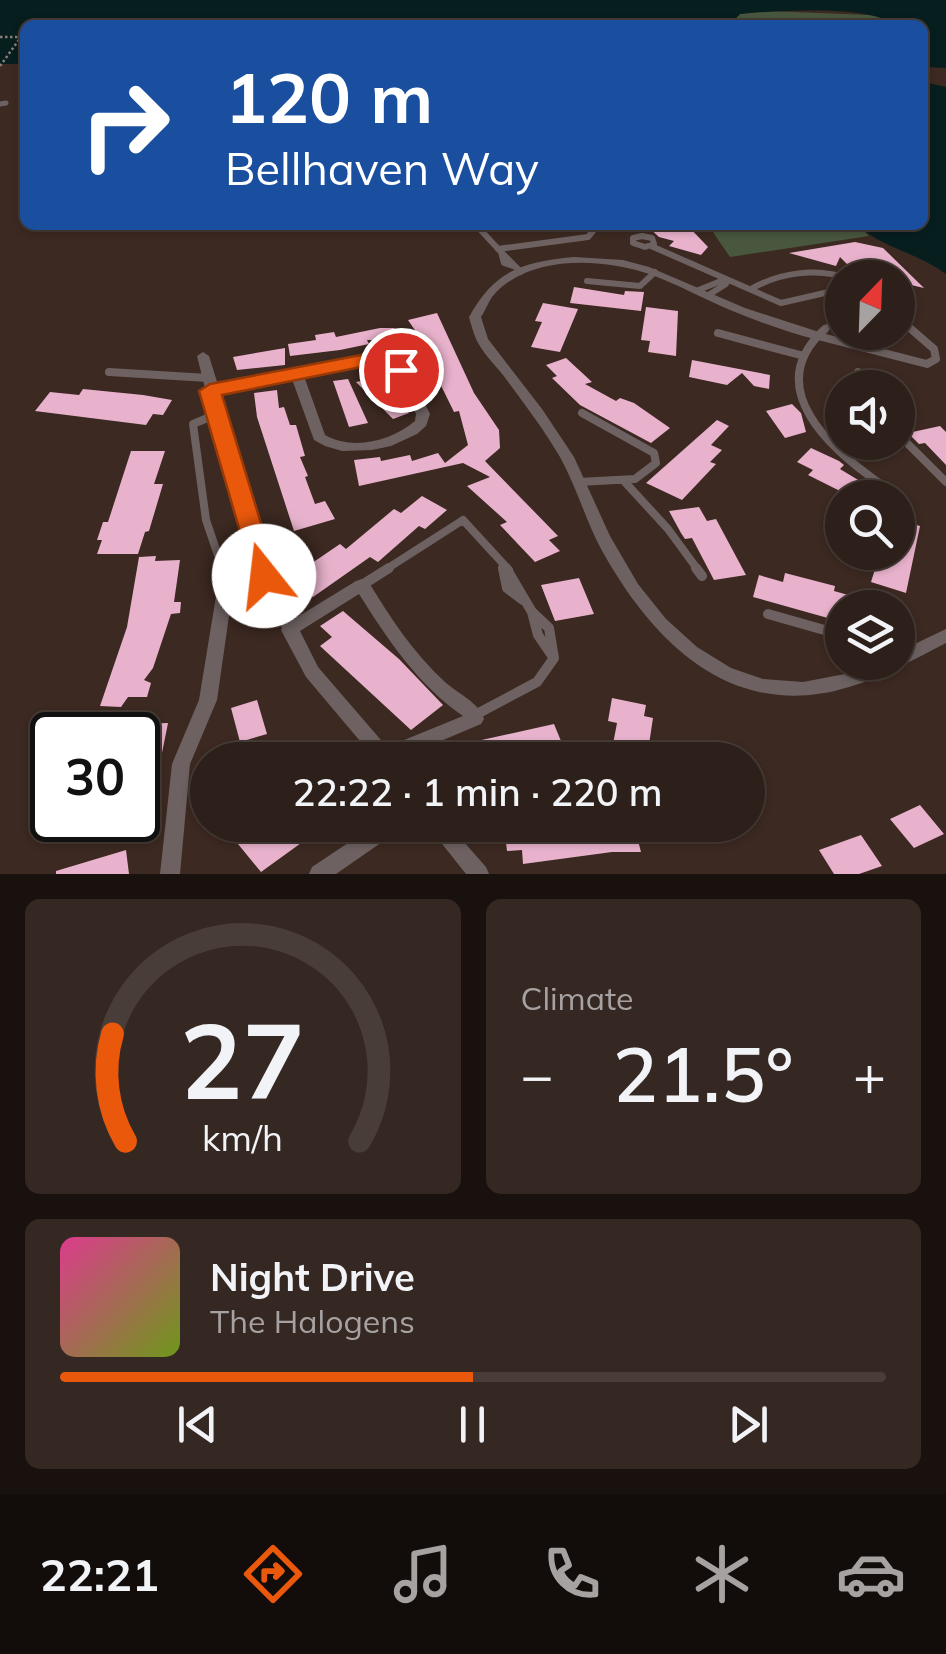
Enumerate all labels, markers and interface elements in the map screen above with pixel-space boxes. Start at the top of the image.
text: 120 m [225,53,433,141]
icon: right [60,60,190,190]
text: Bellhaven Way [225,140,539,196]
north arrow [825,260,915,350]
map controls [825,260,915,680]
pin [359,328,444,413]
icon: arrive [374,343,429,398]
button: sound [825,370,915,460]
button: search [825,480,915,570]
position arrow [212,524,316,628]
button: layers [825,590,915,680]
speed limit sign: 30 [30,712,160,842]
text: 22:22 · 1 min · 220 m [292,768,663,816]
text: Climate [521,978,633,1018]
text: 27 [180,994,305,1125]
text: 21.5° [613,1027,794,1121]
text: − [521,1040,554,1109]
text: + [853,1040,886,1109]
text: km/h [202,1115,283,1160]
text: Night Drive [210,1253,415,1301]
text: The Halogens [210,1301,415,1341]
icon: previous [170,1397,225,1452]
icon: pause [445,1397,500,1452]
icon: next [721,1397,776,1452]
icon: directions [238,1539,308,1609]
icon: music [388,1539,458,1609]
icon: phone [537,1539,607,1609]
icon: climate [687,1539,757,1609]
icon: car [836,1539,906,1609]
text: 22:21 [40,1546,159,1602]

